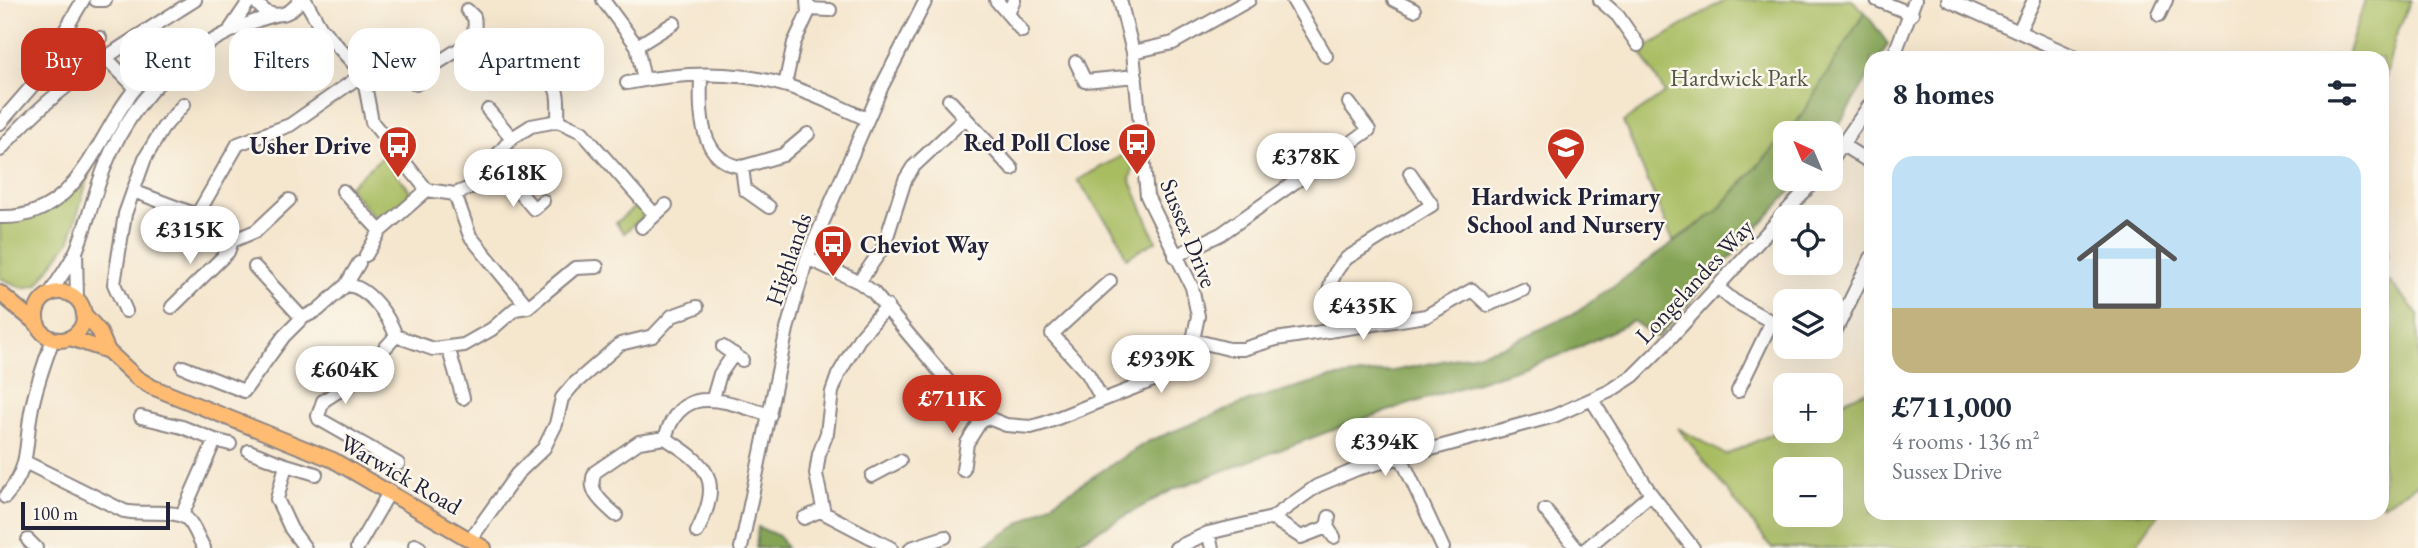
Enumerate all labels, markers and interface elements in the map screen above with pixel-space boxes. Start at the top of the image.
chip: Buy [21,28,106,91]
chip: Rent [120,28,215,91]
chip: Filters [229,28,334,91]
chip: New [348,28,440,91]
chip: Apartment [454,28,604,91]
park label: Hardwick Park [1670,62,1809,93]
text: 8 homes [1892,74,1994,113]
icon: filters [2323,74,2361,112]
bus stop icon: Red Poll Close [1116,121,1158,176]
north arrow [1773,121,1843,191]
map controls [1773,121,1843,527]
bus stop icon: Usher Drive [377,124,419,179]
school or university icon: Hardwick Primary School and Nursery [1545,126,1587,181]
place label: Red Poll Close [964,127,1110,158]
place label: Usher Drive [250,130,371,161]
pin: £378K [1257,134,1355,193]
text: £378K [1272,141,1340,171]
pin: £618K [464,150,562,209]
text: £618K [479,157,547,187]
street label: Sussex Drive [1153,174,1225,292]
place label: Hardwick Primary School and Nursery [1467,181,1665,241]
icon: home [2064,201,2190,327]
button: locate [1773,205,1843,275]
pin: £315K [141,206,239,266]
street label: Highlands [758,209,818,309]
street label: Longelandes Way [1628,212,1760,350]
text: £315K [156,214,224,244]
bus stop icon: Cheviot Way [812,223,854,278]
place label: Cheviot Way [860,229,989,261]
pin: £435K [1314,282,1412,342]
button: layers [1773,289,1843,359]
text: £435K [1329,290,1397,320]
pin: £939K [1112,336,1210,395]
text: £939K [1127,343,1195,373]
pin: £604K [296,346,394,406]
text: £604K [311,354,379,384]
button: + [1773,373,1843,443]
pin: £711K [903,376,1001,435]
text: £711K [918,383,986,413]
text: £711,000 [1892,387,2012,426]
pin: £394K [1336,419,1434,478]
text: £394K [1351,426,1419,456]
text: 4 rooms · 136 m² [1892,426,2040,456]
street label: Warwick Road [335,427,468,522]
text: Sussex Drive [1892,456,2002,486]
button: − [1773,457,1843,527]
scale bar [21,499,170,531]
text: 100 m [32,501,78,526]

